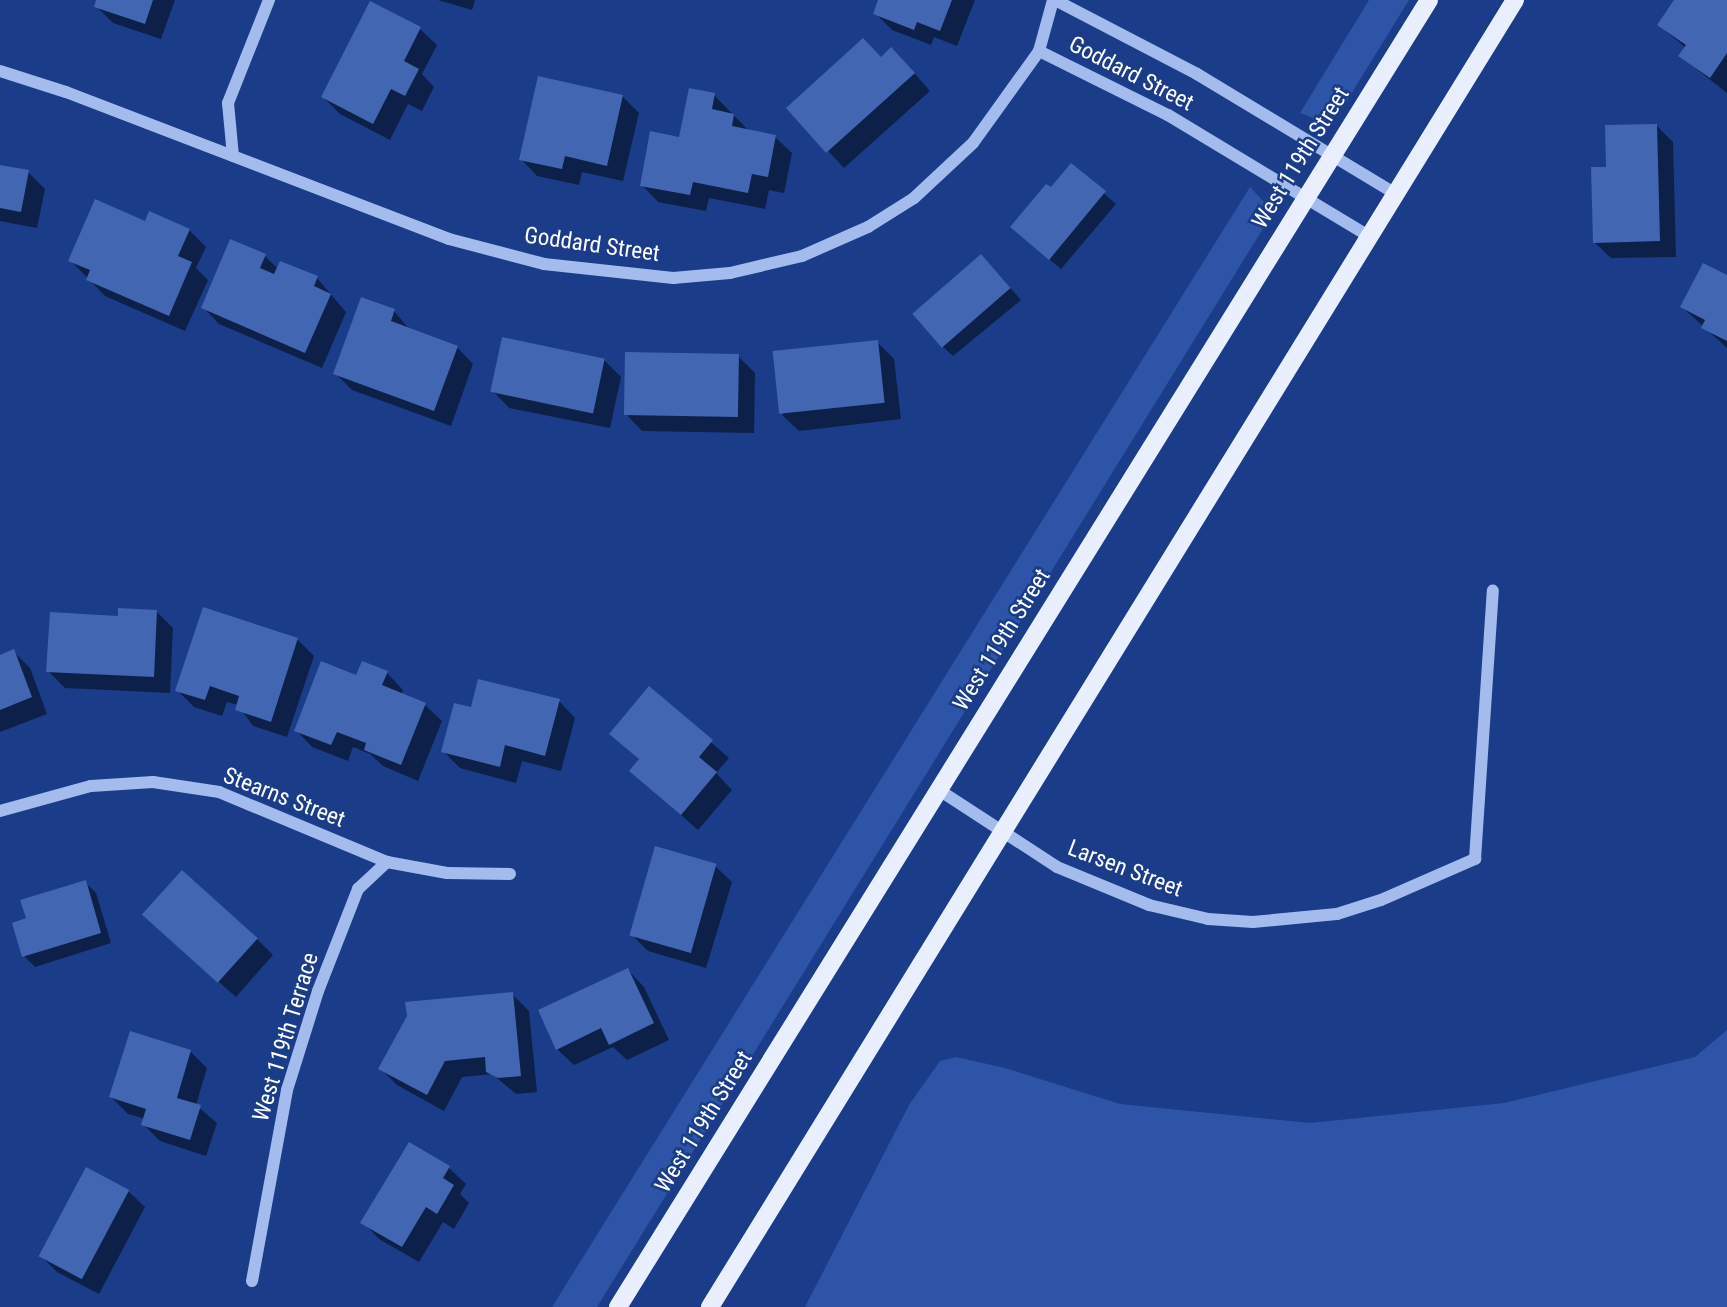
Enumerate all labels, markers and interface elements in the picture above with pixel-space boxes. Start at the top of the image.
street label: Goddard Street [1064,31,1198,117]
street label: West 119th Street [1246,82,1356,234]
street label: Goddard Street [523,222,661,268]
street label: West 119th Street [947,564,1057,716]
street label: Stearns Street [219,762,349,834]
street label: Larsen Street [1064,835,1186,903]
street label: West 119th Terrace [247,949,325,1125]
street label: West 119th Street [649,1046,759,1198]

